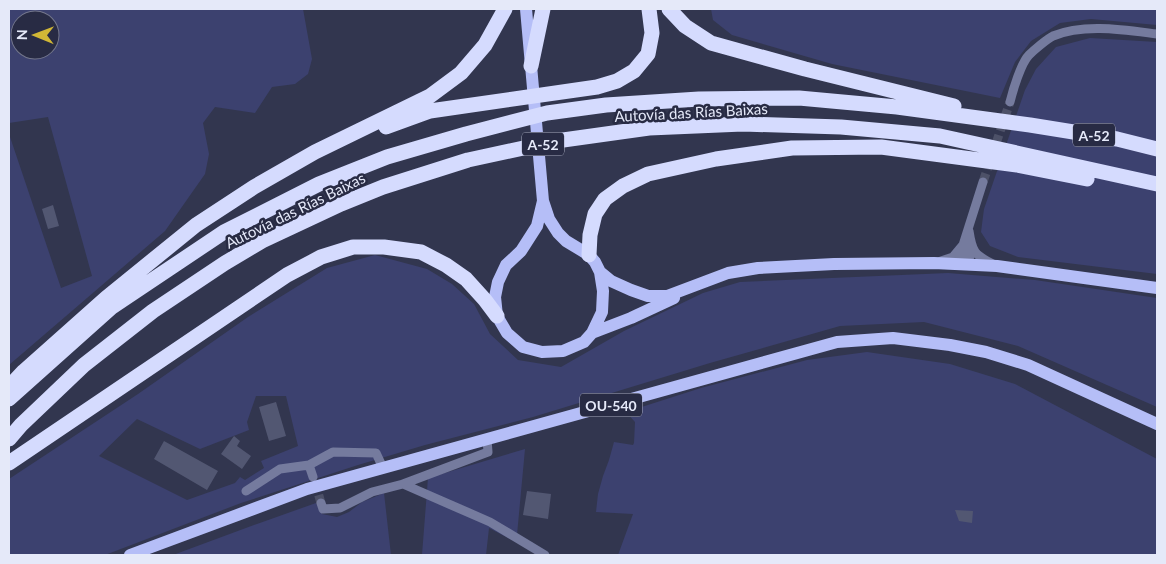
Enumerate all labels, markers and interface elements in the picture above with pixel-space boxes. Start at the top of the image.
north arrow [10,10,60,60]
text: N [13,29,30,40]
street label: Autovía das Rías Baixas [614,99,768,125]
road number: A-52 [1073,124,1115,146]
road number: A-52 [522,132,564,156]
street label: Autovía das Rías Baixas [222,168,368,252]
road number: OU-540 [580,394,642,416]

